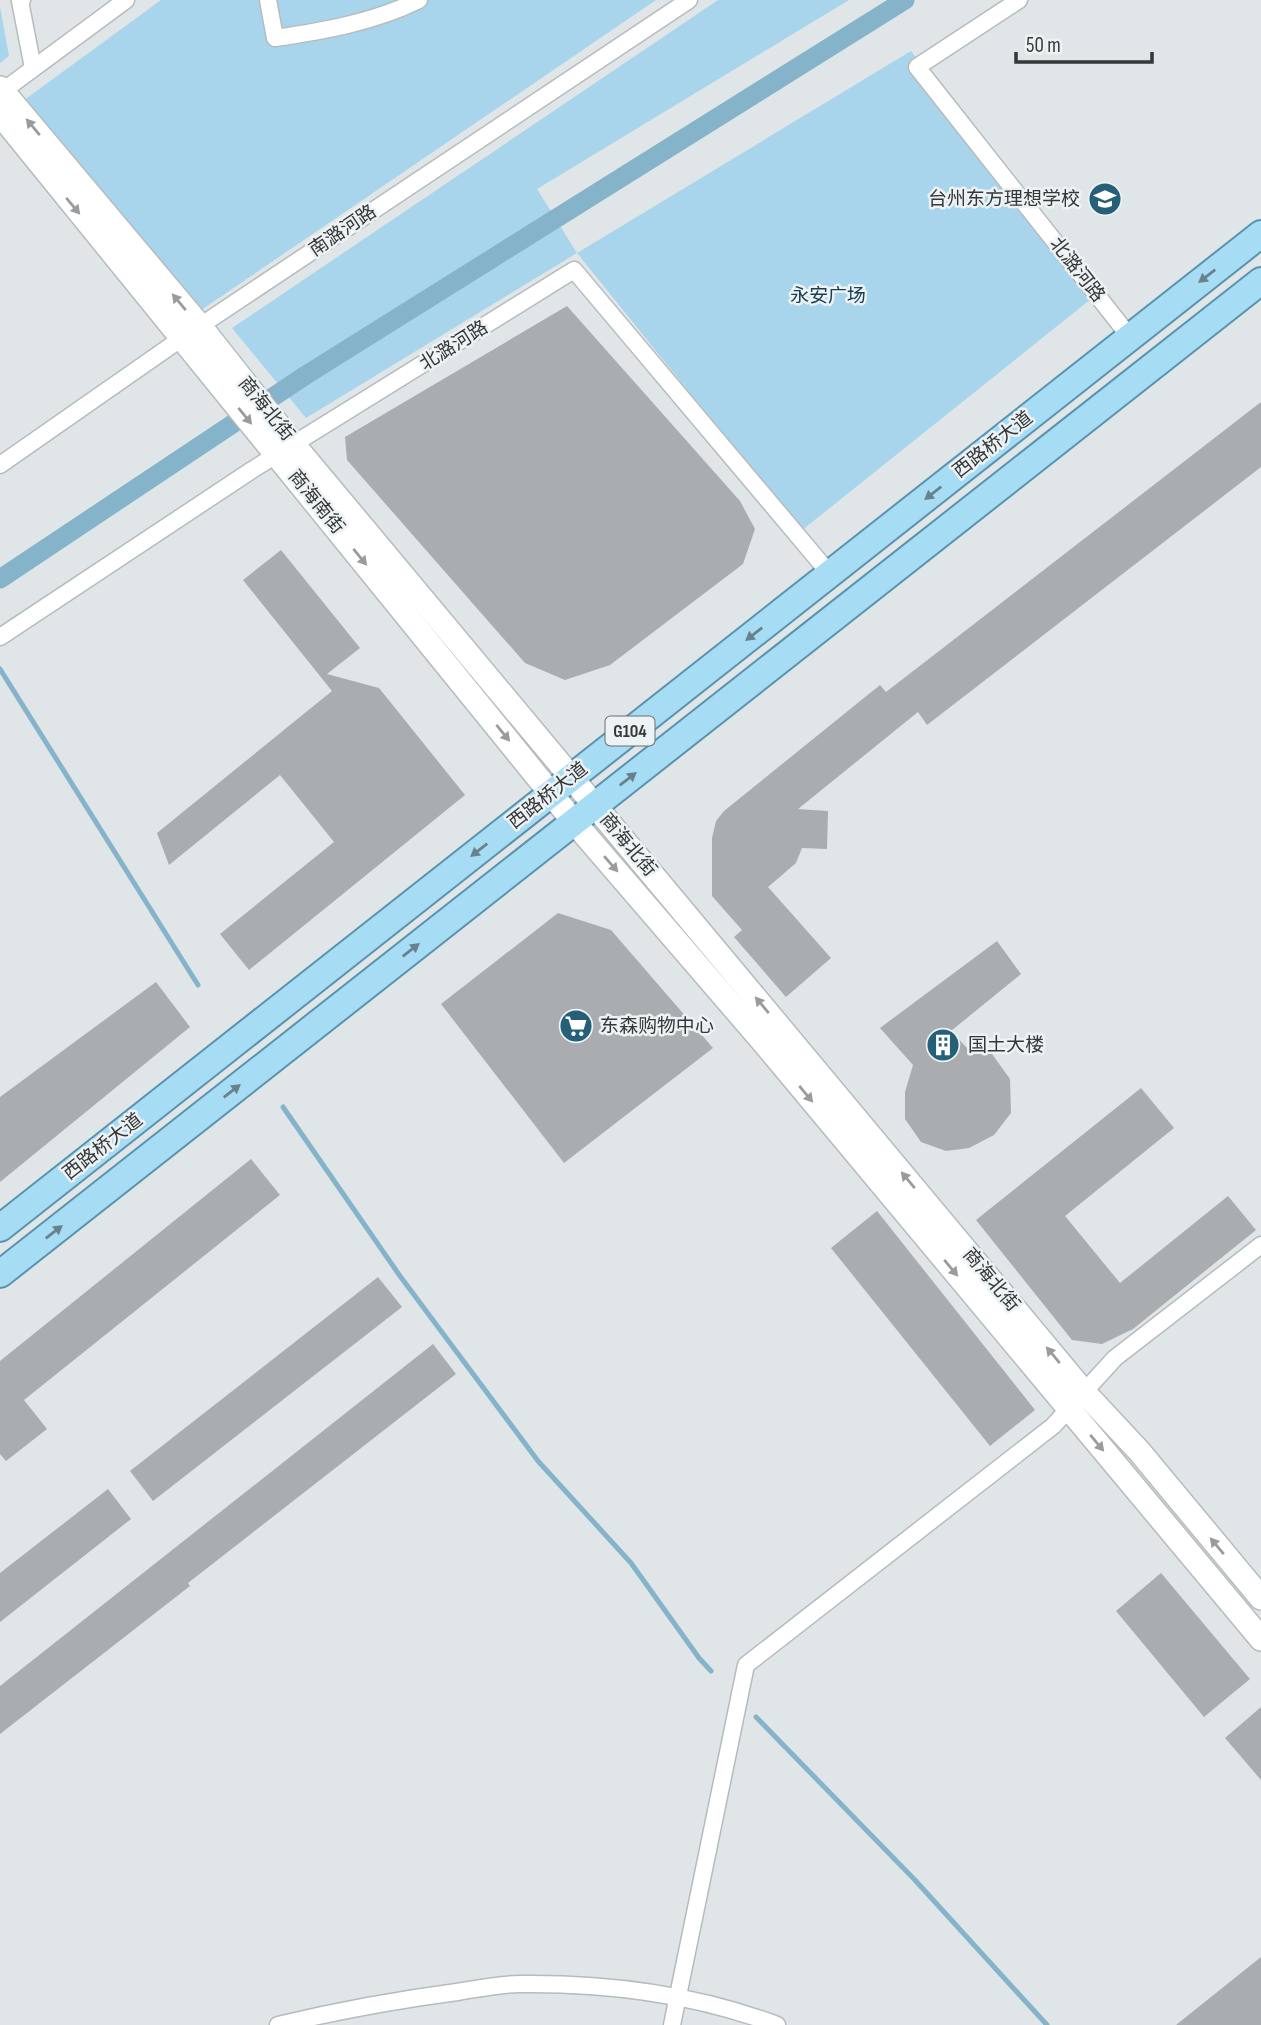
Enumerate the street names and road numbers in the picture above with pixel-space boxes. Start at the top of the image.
street label: 南潞河路 [305,200,381,262]
street label: 北潞河路 [1045,233,1109,307]
street label: 北潞河路 [416,316,492,376]
street label: 商海北街 [233,372,299,446]
street label: 西路桥大道 [948,407,1038,483]
street label: 商海南街 [283,465,349,539]
road number: G104 [606,716,654,746]
street label: 西路桥大道 [503,758,593,834]
street label: 商海北街 [595,808,661,882]
street label: 西路桥大道 [58,1109,148,1185]
street label: 商海北街 [958,1243,1024,1317]

